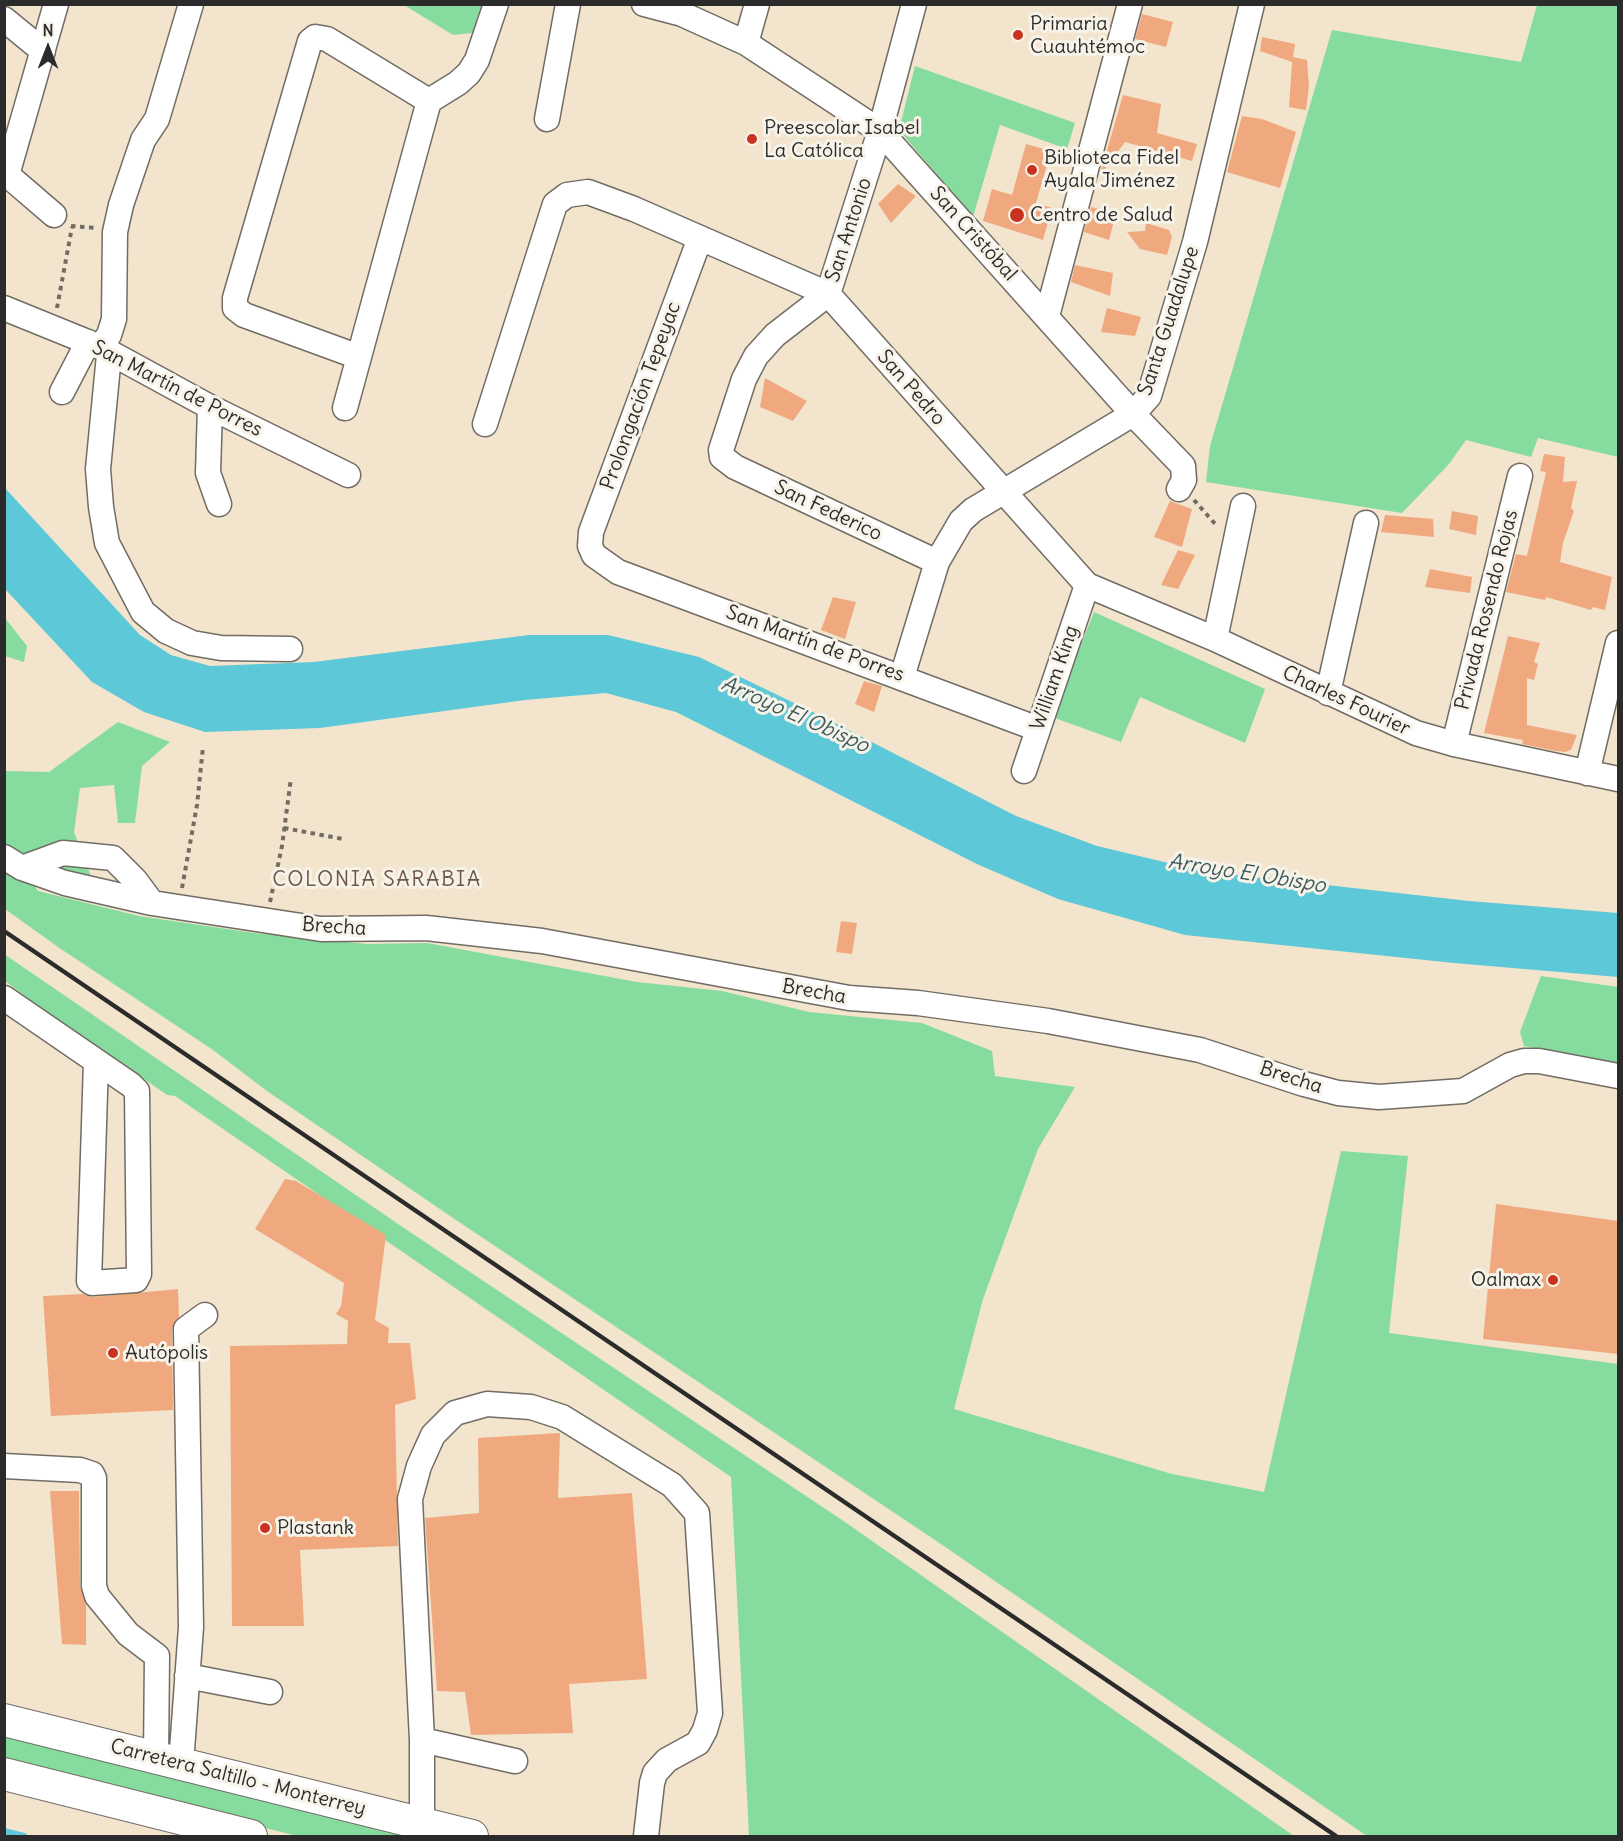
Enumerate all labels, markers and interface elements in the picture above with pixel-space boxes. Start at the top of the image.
place label: Primaria Cuauhtémoc [1030,12,1145,59]
north arrow [18,18,78,78]
text: N [42,20,54,40]
marker: Primaria Cuauhtémoc [1011,28,1025,42]
place label: Preescolar Isabel La Católica [764,116,920,163]
marker: Preescolar Isabel La Católica [745,132,759,146]
place label: Biblioteca Fidel Ayala Jiménez [1044,146,1179,193]
marker: Biblioteca Fidel Ayala Jiménez [1025,163,1039,177]
street label: San Antonio [821,175,877,285]
street label: San Cristóbal [924,182,1022,286]
place label: Centro de Salud [1030,203,1173,227]
marker: Centro de Salud [1008,206,1026,224]
street label: Santa Guadalupe [1134,243,1204,399]
street label: Prolongación Tepeyac [596,299,686,493]
street label: San Martín de Porres [88,336,266,442]
street label: San Pedro [872,345,950,431]
street label: San Federico [770,476,886,546]
street label: Privada Rosendo Rojas [1451,507,1523,713]
street label: San Martín de Porres [723,601,907,687]
street label: William King [1026,622,1084,734]
street label: Charles Fourier [1278,661,1414,741]
water label: Arroyo El Obispo [717,671,873,759]
water label: Arroyo El Obispo [1167,849,1327,899]
district label: COLONIA SARABIA [272,867,482,893]
street label: Brecha [301,913,367,941]
street label: Brecha [780,975,848,1009]
street label: Brecha [1257,1057,1325,1099]
place label: Oalmax [1471,1268,1541,1292]
marker: Oalmax [1546,1273,1560,1287]
place label: Autópolis [125,1341,208,1365]
marker: Autópolis [106,1346,120,1360]
place label: Plastank [277,1516,354,1540]
marker: Plastank [258,1521,272,1535]
street label: Carretera Saltillo - Monterrey [108,1735,368,1821]

